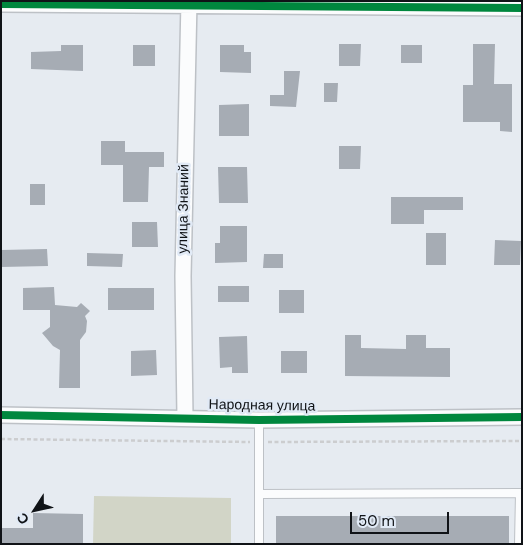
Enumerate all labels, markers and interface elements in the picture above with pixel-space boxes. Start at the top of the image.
street label: улица Знаний [175,164,193,254]
street label: Народная улица [209,397,315,415]
north arrow [10,485,60,535]
scale bar [353,502,452,534]
text: С [12,509,33,528]
text: 50 m [358,511,395,531]

